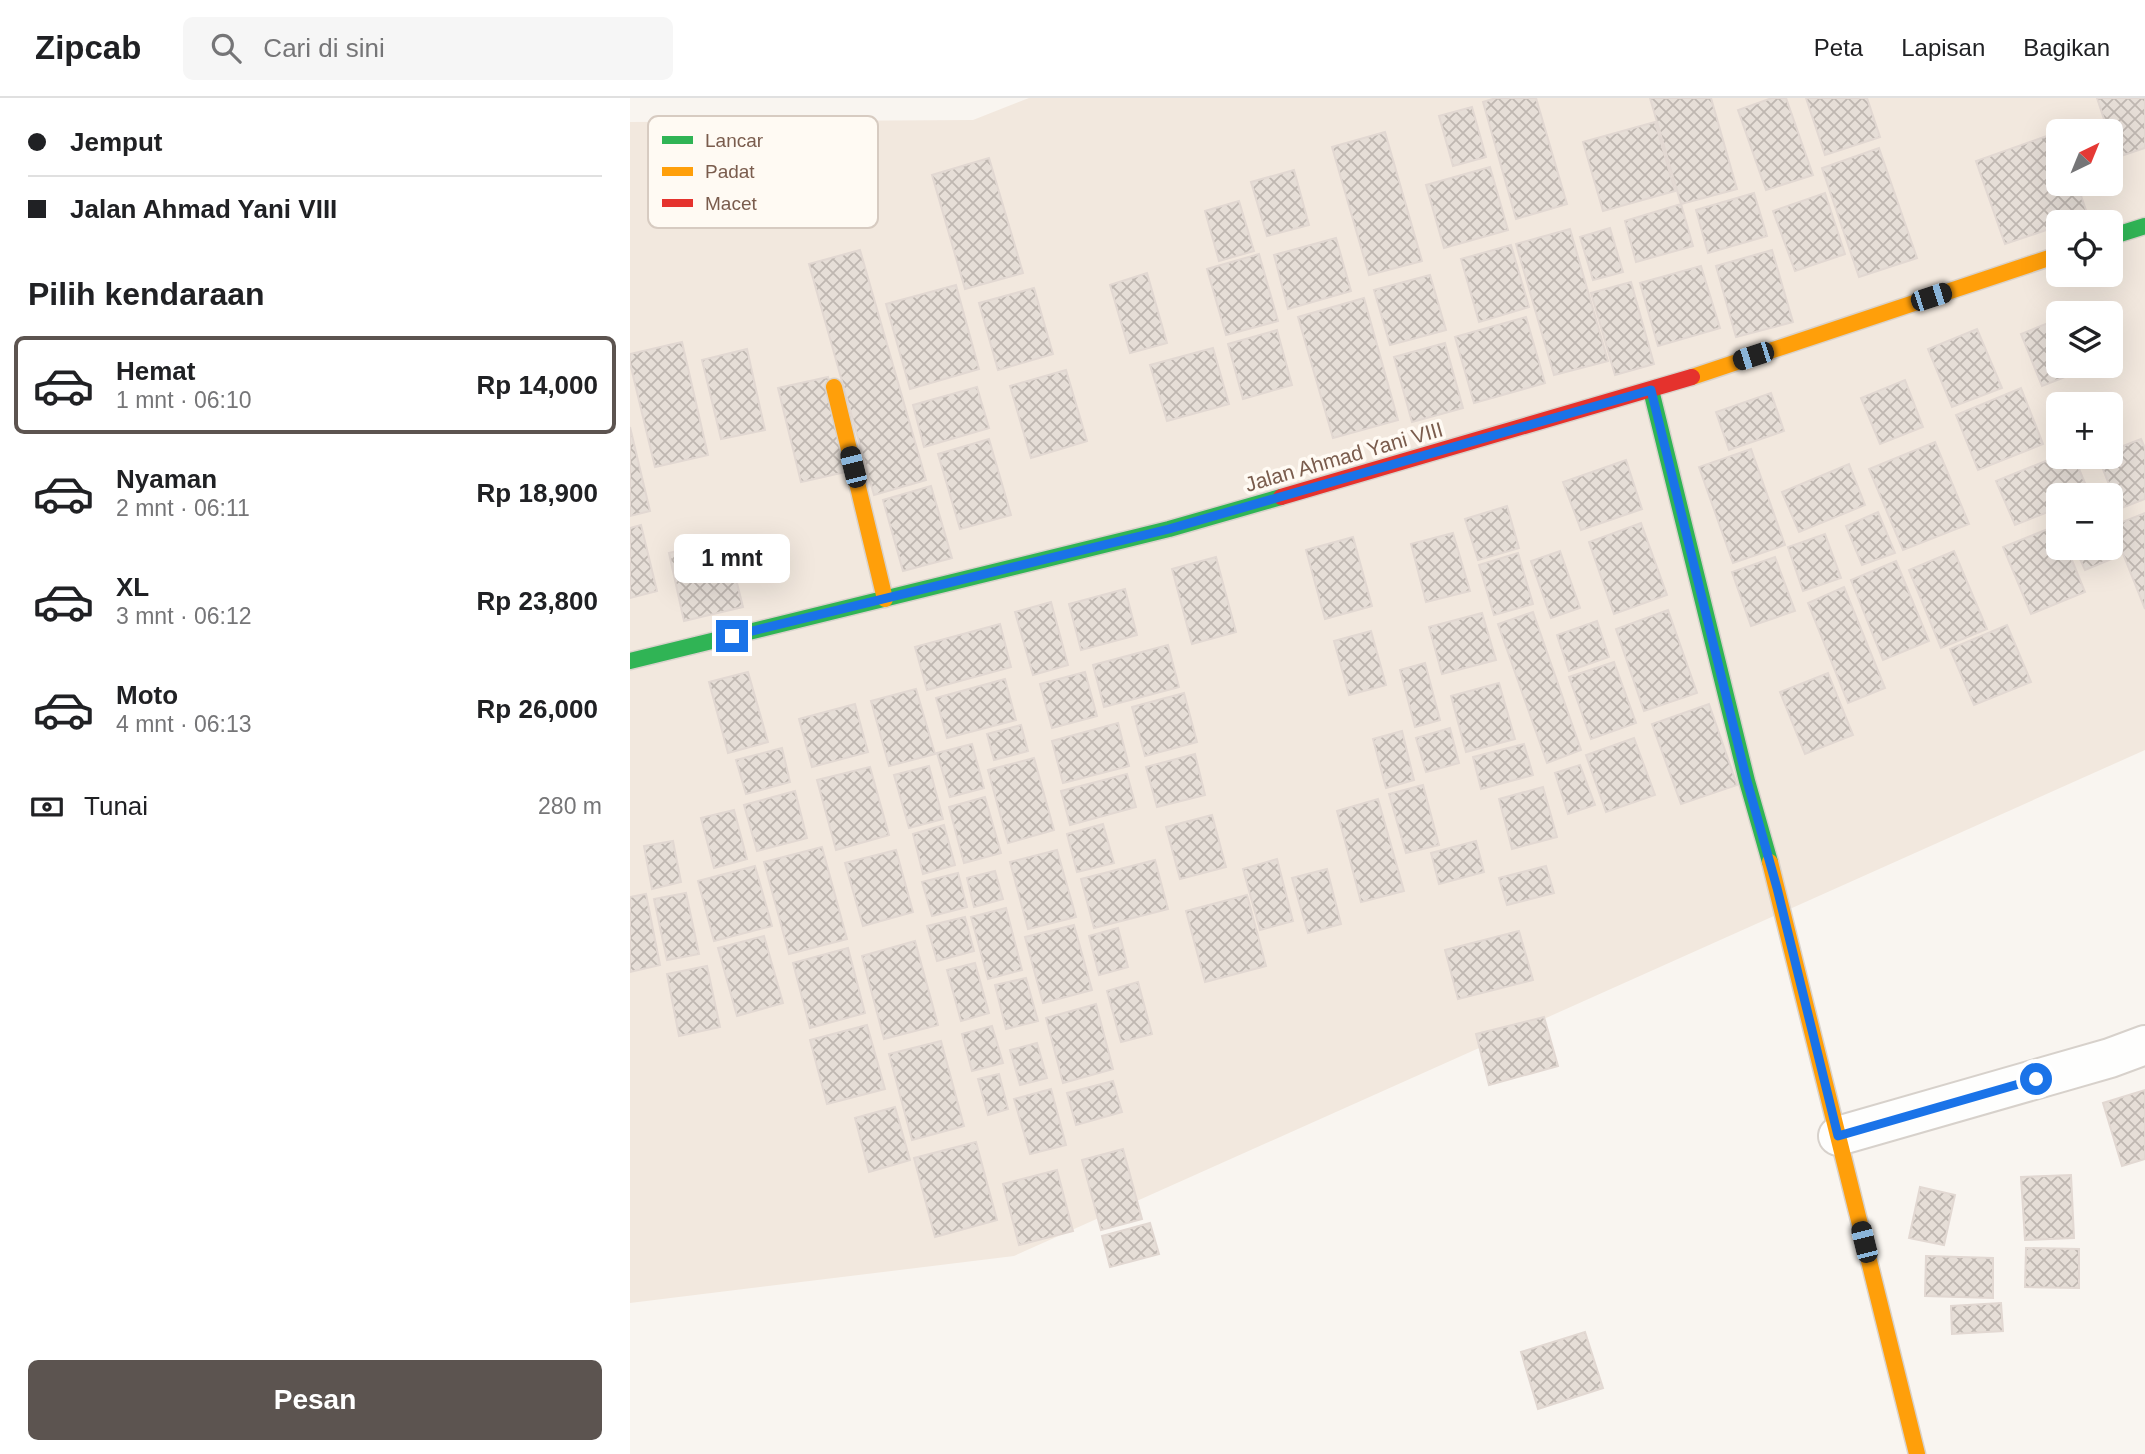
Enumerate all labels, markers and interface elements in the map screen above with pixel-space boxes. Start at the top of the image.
search box [183,17,673,80]
text: Zipcab [35,29,141,66]
icon: search [207,29,245,67]
text: Cari di sini [263,33,385,63]
text: Peta [1814,34,1863,61]
text: Lapisan [1901,34,1985,61]
text: Bagikan [2023,34,2110,61]
legend [648,116,878,228]
north arrow [2046,119,2123,196]
map controls [2046,119,2123,560]
text: Jemput [70,127,162,157]
text: Lancar [705,130,764,151]
text: Padat [705,161,755,182]
text: Macet [705,193,757,214]
text: Jalan Ahmad Yani VIII [70,194,337,224]
button: locate [2046,210,2123,287]
text: Pilih kendaraan [28,276,265,312]
car [1908,281,1955,313]
button: layers [2046,301,2123,378]
car [1730,340,1777,372]
icon: car [32,354,95,417]
text: Hemat [116,356,195,386]
text: Rp 14,000 [477,370,598,400]
text: 1 mnt · 06:10 [116,387,252,413]
button: + [2046,392,2123,469]
street label: Jalan Ahmad Yani VIII [1242,417,1445,496]
car [838,444,869,490]
icon: car [32,462,95,525]
text: Nyaman [116,464,217,494]
text: Rp 18,900 [477,478,598,508]
button: − [2046,483,2123,560]
text: 2 mnt · 06:11 [116,495,250,521]
callout: 1 mnt [674,534,790,584]
text: 1 mnt [701,545,763,571]
icon: car [32,570,95,633]
text: XL [116,572,149,602]
text: Rp 23,800 [477,586,598,616]
text: 3 mnt · 06:12 [116,603,252,629]
route end [716,620,748,652]
icon: car [32,678,95,741]
text: Moto [116,680,178,710]
text: Rp 26,000 [477,694,598,724]
text: 4 mnt · 06:13 [116,711,252,737]
icon: cash [28,788,66,826]
text: Tunai [84,791,148,821]
text: 280 m [538,793,602,819]
route start [2020,1063,2052,1095]
car [1849,1219,1880,1265]
button: Pesan [28,1360,602,1440]

